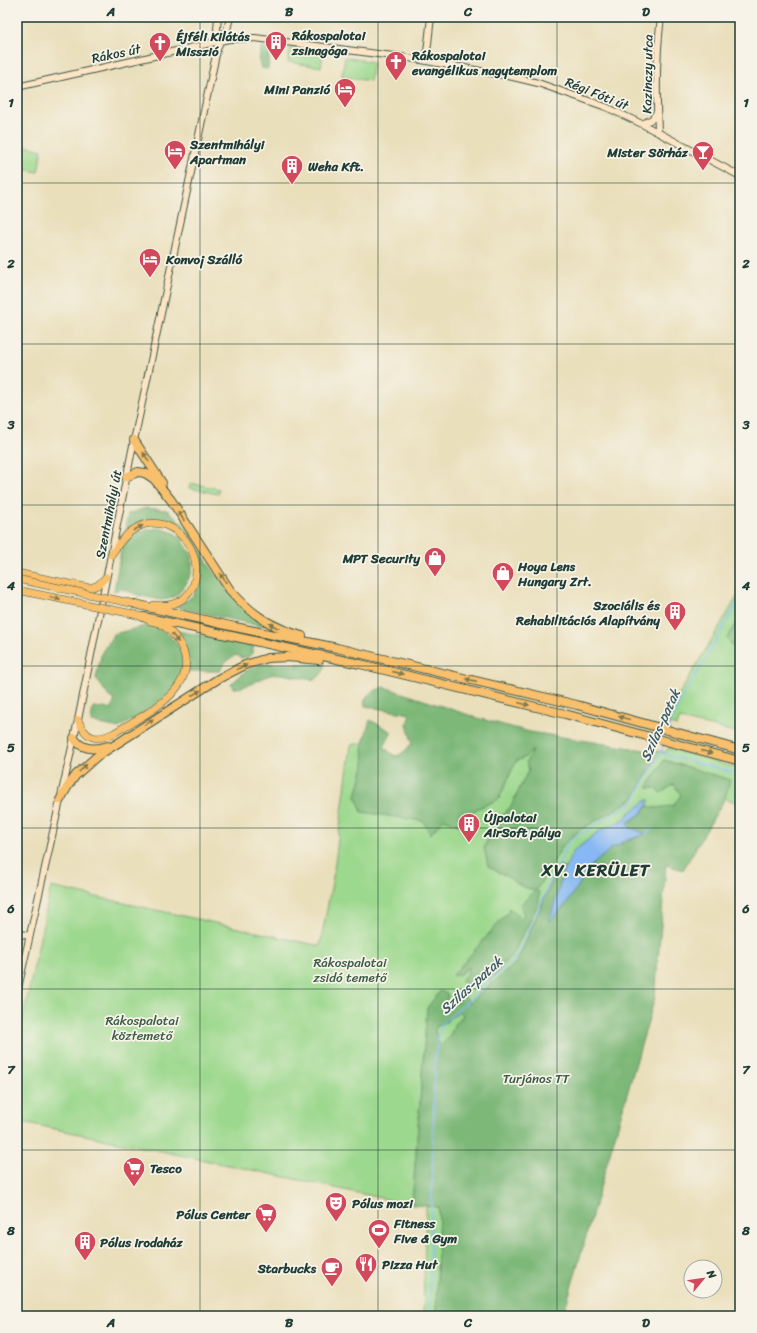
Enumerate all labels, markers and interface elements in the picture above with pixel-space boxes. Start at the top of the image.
text: A [106,0,115,23]
text: B [285,0,294,23]
text: C [463,0,473,23]
text: D [642,0,650,23]
place label: Rákospalotai zsinagóga [291,24,367,62]
place label: Éjféli Kilátás Misszió [175,25,250,63]
building icon: Rákospalotai zsinagóga [263,29,289,62]
church icon: Éjféli Kilátás Misszió [147,30,173,63]
street label: Kazinczy utca [635,34,660,114]
street label: Rákos út [90,37,143,70]
place label: Rákospalotai evangélikus nagytemplom [411,44,557,82]
church icon: Rákospalotai evangélikus nagytemplom [383,49,409,82]
street label: Régi Fóti út [562,70,633,117]
hotel icon: Mini Panzió [332,76,358,109]
place label: Mini Panzió [263,78,330,101]
text: 1 [8,91,14,114]
text: 1 [743,91,749,114]
place label: Szentmihályi Apartman [189,133,266,171]
hotel icon: Szentmihályi Apartman [162,138,188,171]
bar icon: Mister Sörház [690,139,716,172]
place label: Mister Sörház [606,141,689,164]
building icon: Weha Kft. [279,153,305,186]
place label: Weha Kft. [308,155,364,178]
hotel icon: Konvoj Szálló [137,246,163,279]
place label: Konvoj Szálló [165,248,243,271]
text: 2 [6,252,15,275]
text: 2 [741,252,750,275]
text: 3 [6,413,15,436]
text: 3 [741,413,750,436]
one-way arrow [142,452,149,463]
street label: Szentmihályi út [89,467,128,561]
one-way arrow [178,510,185,521]
one-way arrow [132,525,144,531]
shop icon: MPT Security [422,545,448,578]
place label: MPT Security [342,547,421,570]
place label: Hoya Lens Hungary Zrt. [517,555,592,593]
shop icon: Hoya Lens Hungary Zrt. [490,560,516,593]
one-way arrow [219,573,227,584]
text: 4 [6,574,16,597]
text: 4 [741,574,751,597]
place label: Szociális és Rehabilitációs Alapítvány [515,594,661,632]
one-way arrow [49,595,61,601]
building icon: Szociális és Rehabilitációs Alapítvány [662,599,688,632]
one-way arrow [269,623,280,629]
one-way arrow [171,633,179,644]
one-way arrow [237,664,248,670]
one-way arrow [392,671,404,677]
one-way arrow [465,677,477,683]
water label: Szilas-patak [633,683,688,766]
one-way arrow [191,689,201,697]
one-way arrow [518,702,530,708]
one-way arrow [618,715,630,721]
one-way arrow [143,719,155,726]
text: 5 [7,736,15,759]
text: 5 [742,736,750,759]
one-way arrow [701,749,713,755]
one-way arrow [78,763,88,773]
place label: Újpalotai AirSoft pálya [483,806,561,844]
building icon: Újpalotai AirSoft pálya [456,811,482,844]
district label: XV. KERÜLET [541,855,651,885]
text: 6 [6,897,15,920]
text: 6 [741,897,750,920]
water label: Szilas-patak [434,949,510,1021]
park label: Rákospalotai zsidó temető [312,951,388,989]
park label: Rákospalotai köztemető [105,1009,179,1047]
text: 7 [7,1058,16,1081]
text: 7 [742,1058,751,1081]
park label: Turjános TT [503,1067,570,1090]
supermarket icon: Tesco [121,1155,147,1188]
place label: Tesco [150,1157,182,1180]
theatre icon: Pólus mozi [323,1190,349,1223]
place label: Pólus mozi [352,1192,414,1215]
supermarket icon: Pólus Center [253,1201,279,1234]
place label: Pólus Center [176,1203,252,1226]
place label: Fitness Five & Gym [393,1212,457,1250]
sports icon: Fitness Five & Gym [366,1217,392,1250]
text: 8 [6,1219,15,1242]
text: 8 [741,1219,750,1242]
building icon: Pólus irodaház [72,1229,98,1262]
place label: Pólus irodaház [100,1231,184,1254]
restaurant icon: Pizza Hut [353,1251,379,1284]
place label: Pizza Hut [382,1253,438,1276]
cafe icon: Starbucks [319,1255,345,1288]
place label: Starbucks [257,1257,317,1280]
north arrow [683,1259,723,1299]
text: N [701,1266,722,1283]
text: A [106,1311,115,1333]
text: B [285,1311,294,1333]
text: C [463,1311,473,1333]
text: D [642,1311,650,1333]

